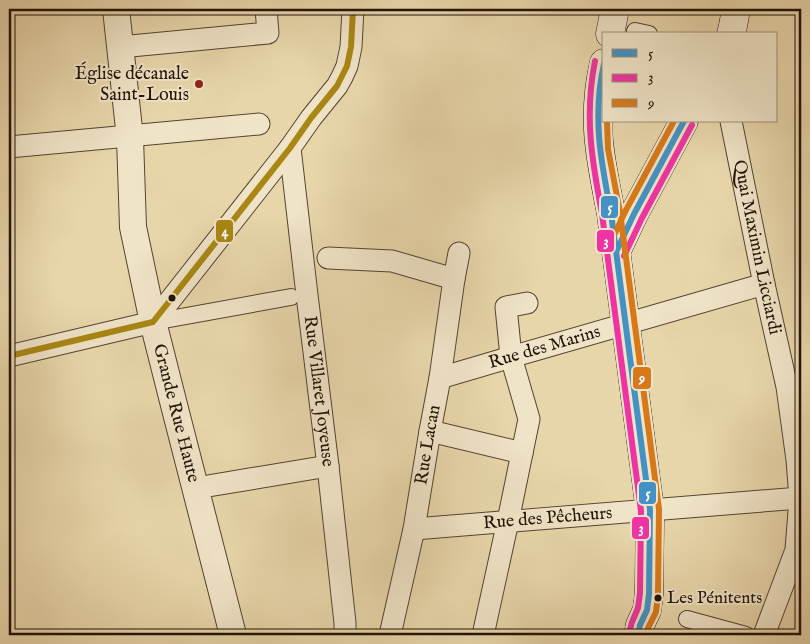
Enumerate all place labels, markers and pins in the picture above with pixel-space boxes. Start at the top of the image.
place label: Église décanale Saint-Louis [75,61,189,107]
marker: Église décanale Saint-Louis [193,78,205,90]
unlabelled marker [167,293,177,303]
place label: Les Pénitents [667,588,762,609]
marker: Les Pénitents [653,593,663,603]

